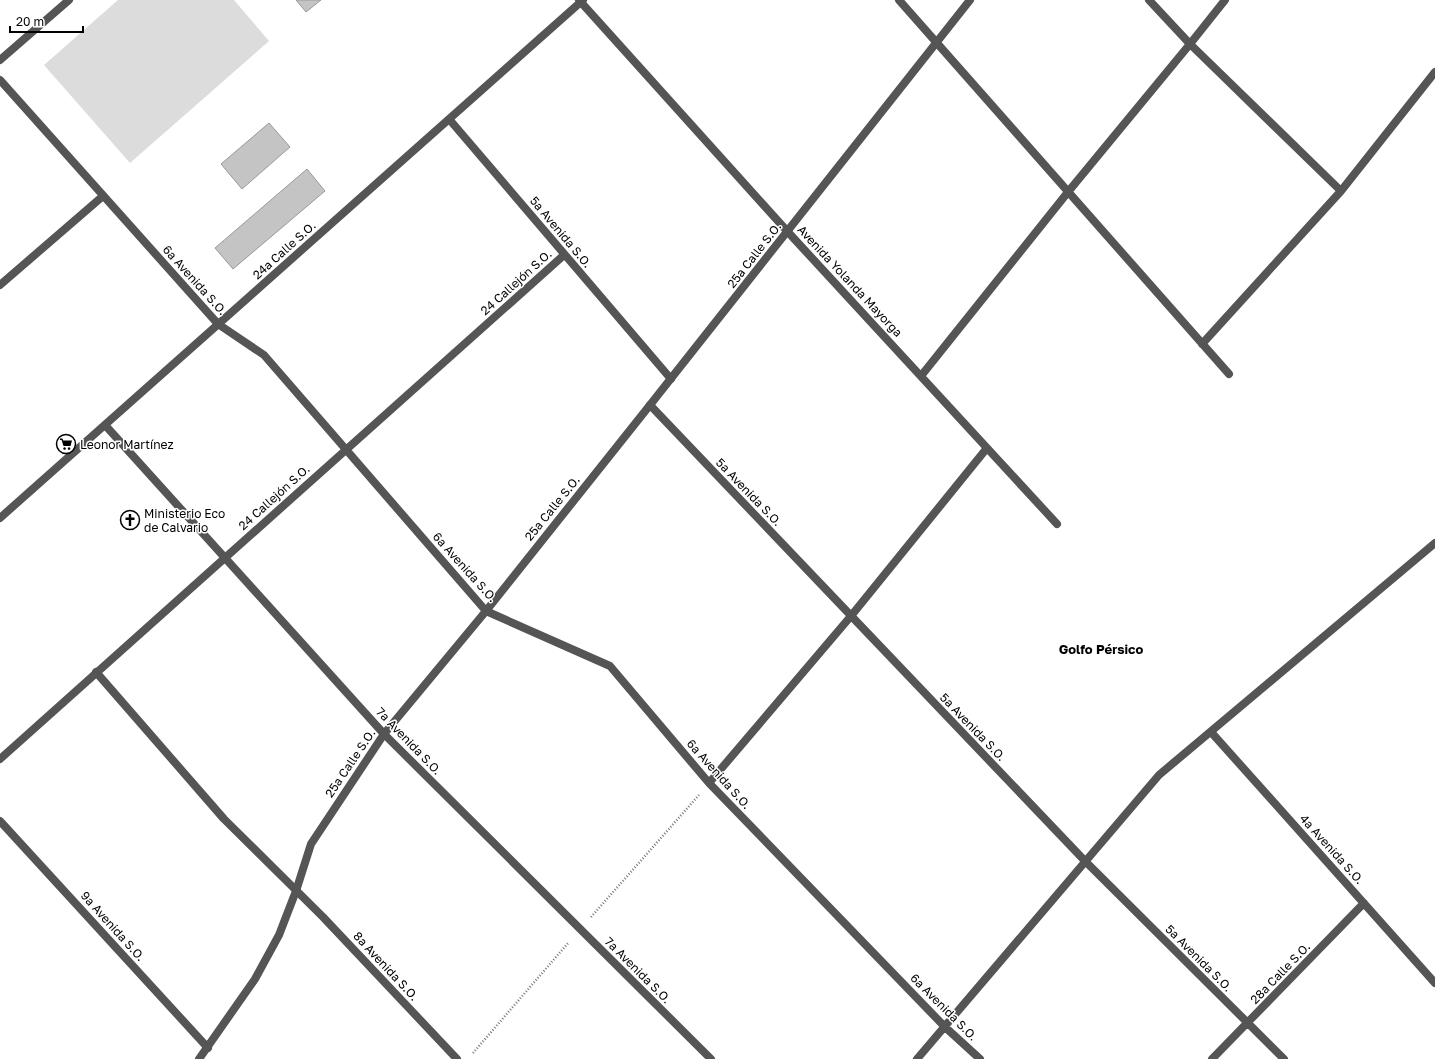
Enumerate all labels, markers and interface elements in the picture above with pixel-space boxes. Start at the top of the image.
scale bar [10,8,83,34]
text: 20 m [16,14,44,29]
street label: 5a Avenida S.O. [527,193,595,271]
street label: 24a Calle S.O. [249,218,319,282]
street label: 25a Calle S.O. [724,219,784,291]
street label: Avenida Yolanda Mayorga [794,222,906,340]
street label: 6a Avenida S.O. [160,242,230,318]
street label: 24 Callejón S.O. [477,246,555,318]
supermarket icon: Leonor Martínez [55,433,77,455]
place label: Leonor Martínez [80,437,174,452]
street label: 5a Avenida S.O. [713,455,785,529]
street label: 24 Callejón S.O. [235,461,313,533]
street label: 25a Calle S.O. [521,472,583,544]
place label: Ministerio Eco de Calvario [144,506,225,535]
church icon: Ministerio Eco de Calvario [119,509,141,531]
street label: 6a Avenida S.O. [430,529,500,605]
district label: Golfo Pérsico [1059,641,1144,657]
street label: 5a Avenida S.O. [937,690,1009,764]
street label: 7a Avenida S.O. [373,704,445,778]
street label: 25a Calle S.O. [322,726,378,800]
street label: 6a Avenida S.O. [684,736,754,812]
street label: 4a Avenida S.O. [1297,811,1367,887]
street label: 9a Avenida S.O. [78,888,148,964]
street label: 5a Avenida S.O. [1162,921,1236,995]
street label: 8a Avenida S.O. [350,928,422,1004]
street label: 7a Avenida S.O. [602,934,674,1006]
street label: 28a Calle S.O. [1247,939,1313,1007]
street label: 6a Avenida S.O. [907,970,981,1044]

